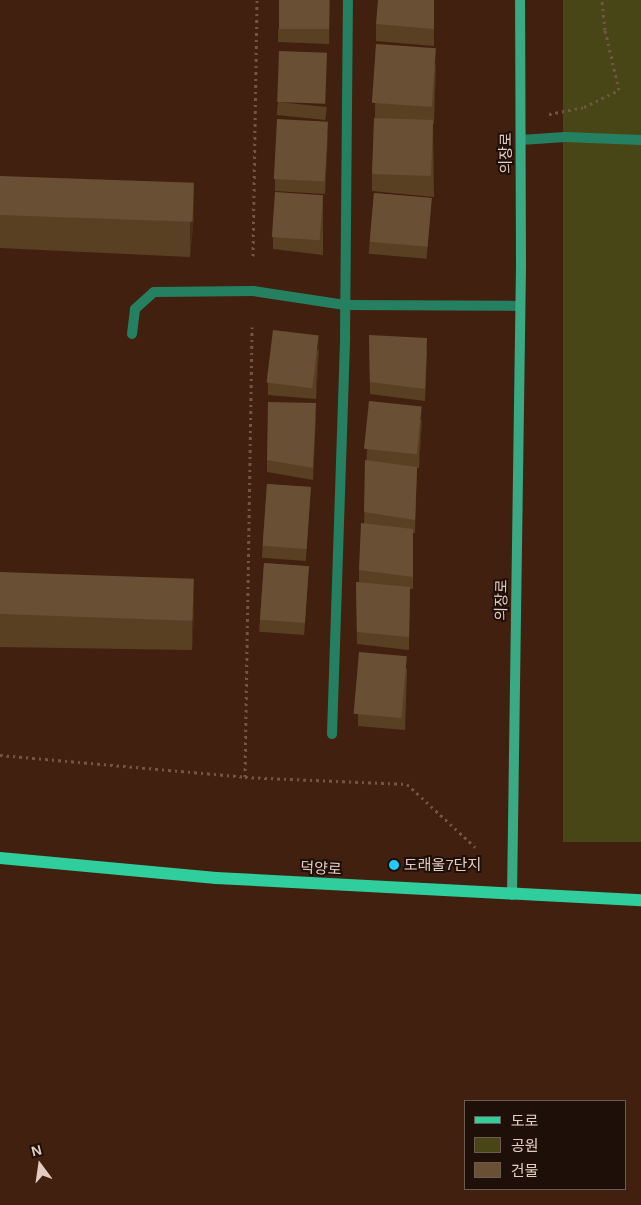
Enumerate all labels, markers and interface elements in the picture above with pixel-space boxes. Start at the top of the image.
street label: 의장로 [497,132,515,174]
street label: 의장로 [492,579,510,621]
place label: 도래울7단지 [404,856,481,874]
street label: 덕양로 [300,858,342,878]
marker: 도래울7단지 [388,859,400,871]
legend [463,1100,626,1190]
text: 도로 [511,1112,539,1129]
text: 공원 [511,1137,539,1154]
north arrow [15,1140,65,1190]
text: N [30,1141,43,1159]
text: 건물 [511,1162,539,1179]

